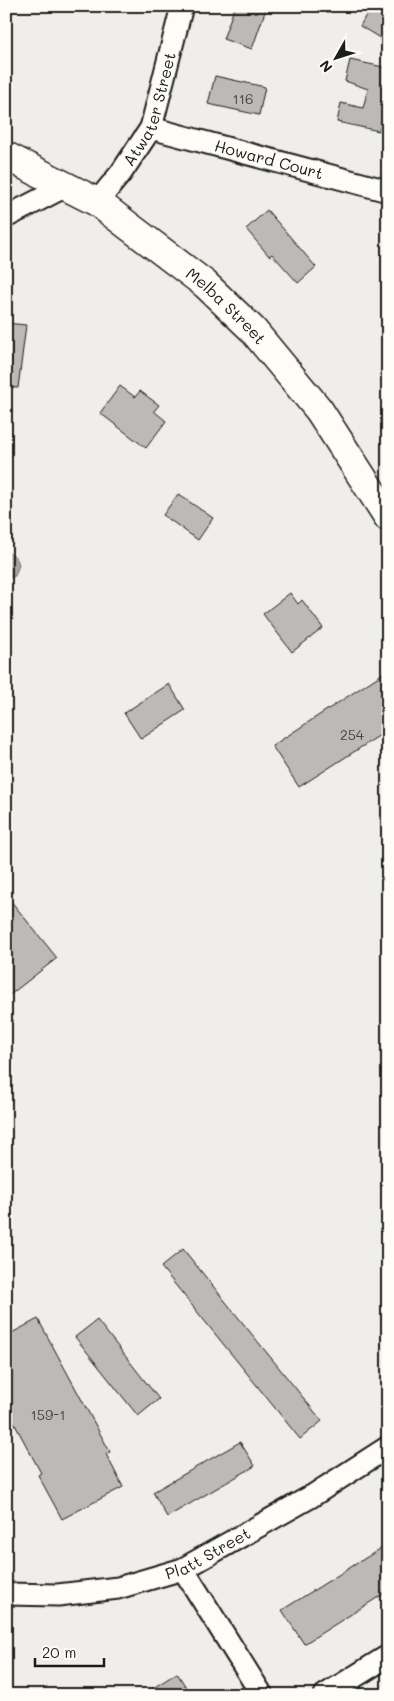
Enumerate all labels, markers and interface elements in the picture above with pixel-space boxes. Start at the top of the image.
north arrow [312,32,362,82]
street label: Atwater Street [118,50,180,170]
text: N [315,56,336,77]
house number: 116 [233,89,253,108]
street label: Howard Court [212,134,326,183]
street label: Melba Street [182,263,271,348]
house number: 254 [340,725,365,744]
house number: 159-1 [31,1405,65,1424]
street label: Platt Street [163,1522,254,1584]
scale bar [35,1636,104,1668]
text: 20 m [42,1642,76,1662]

